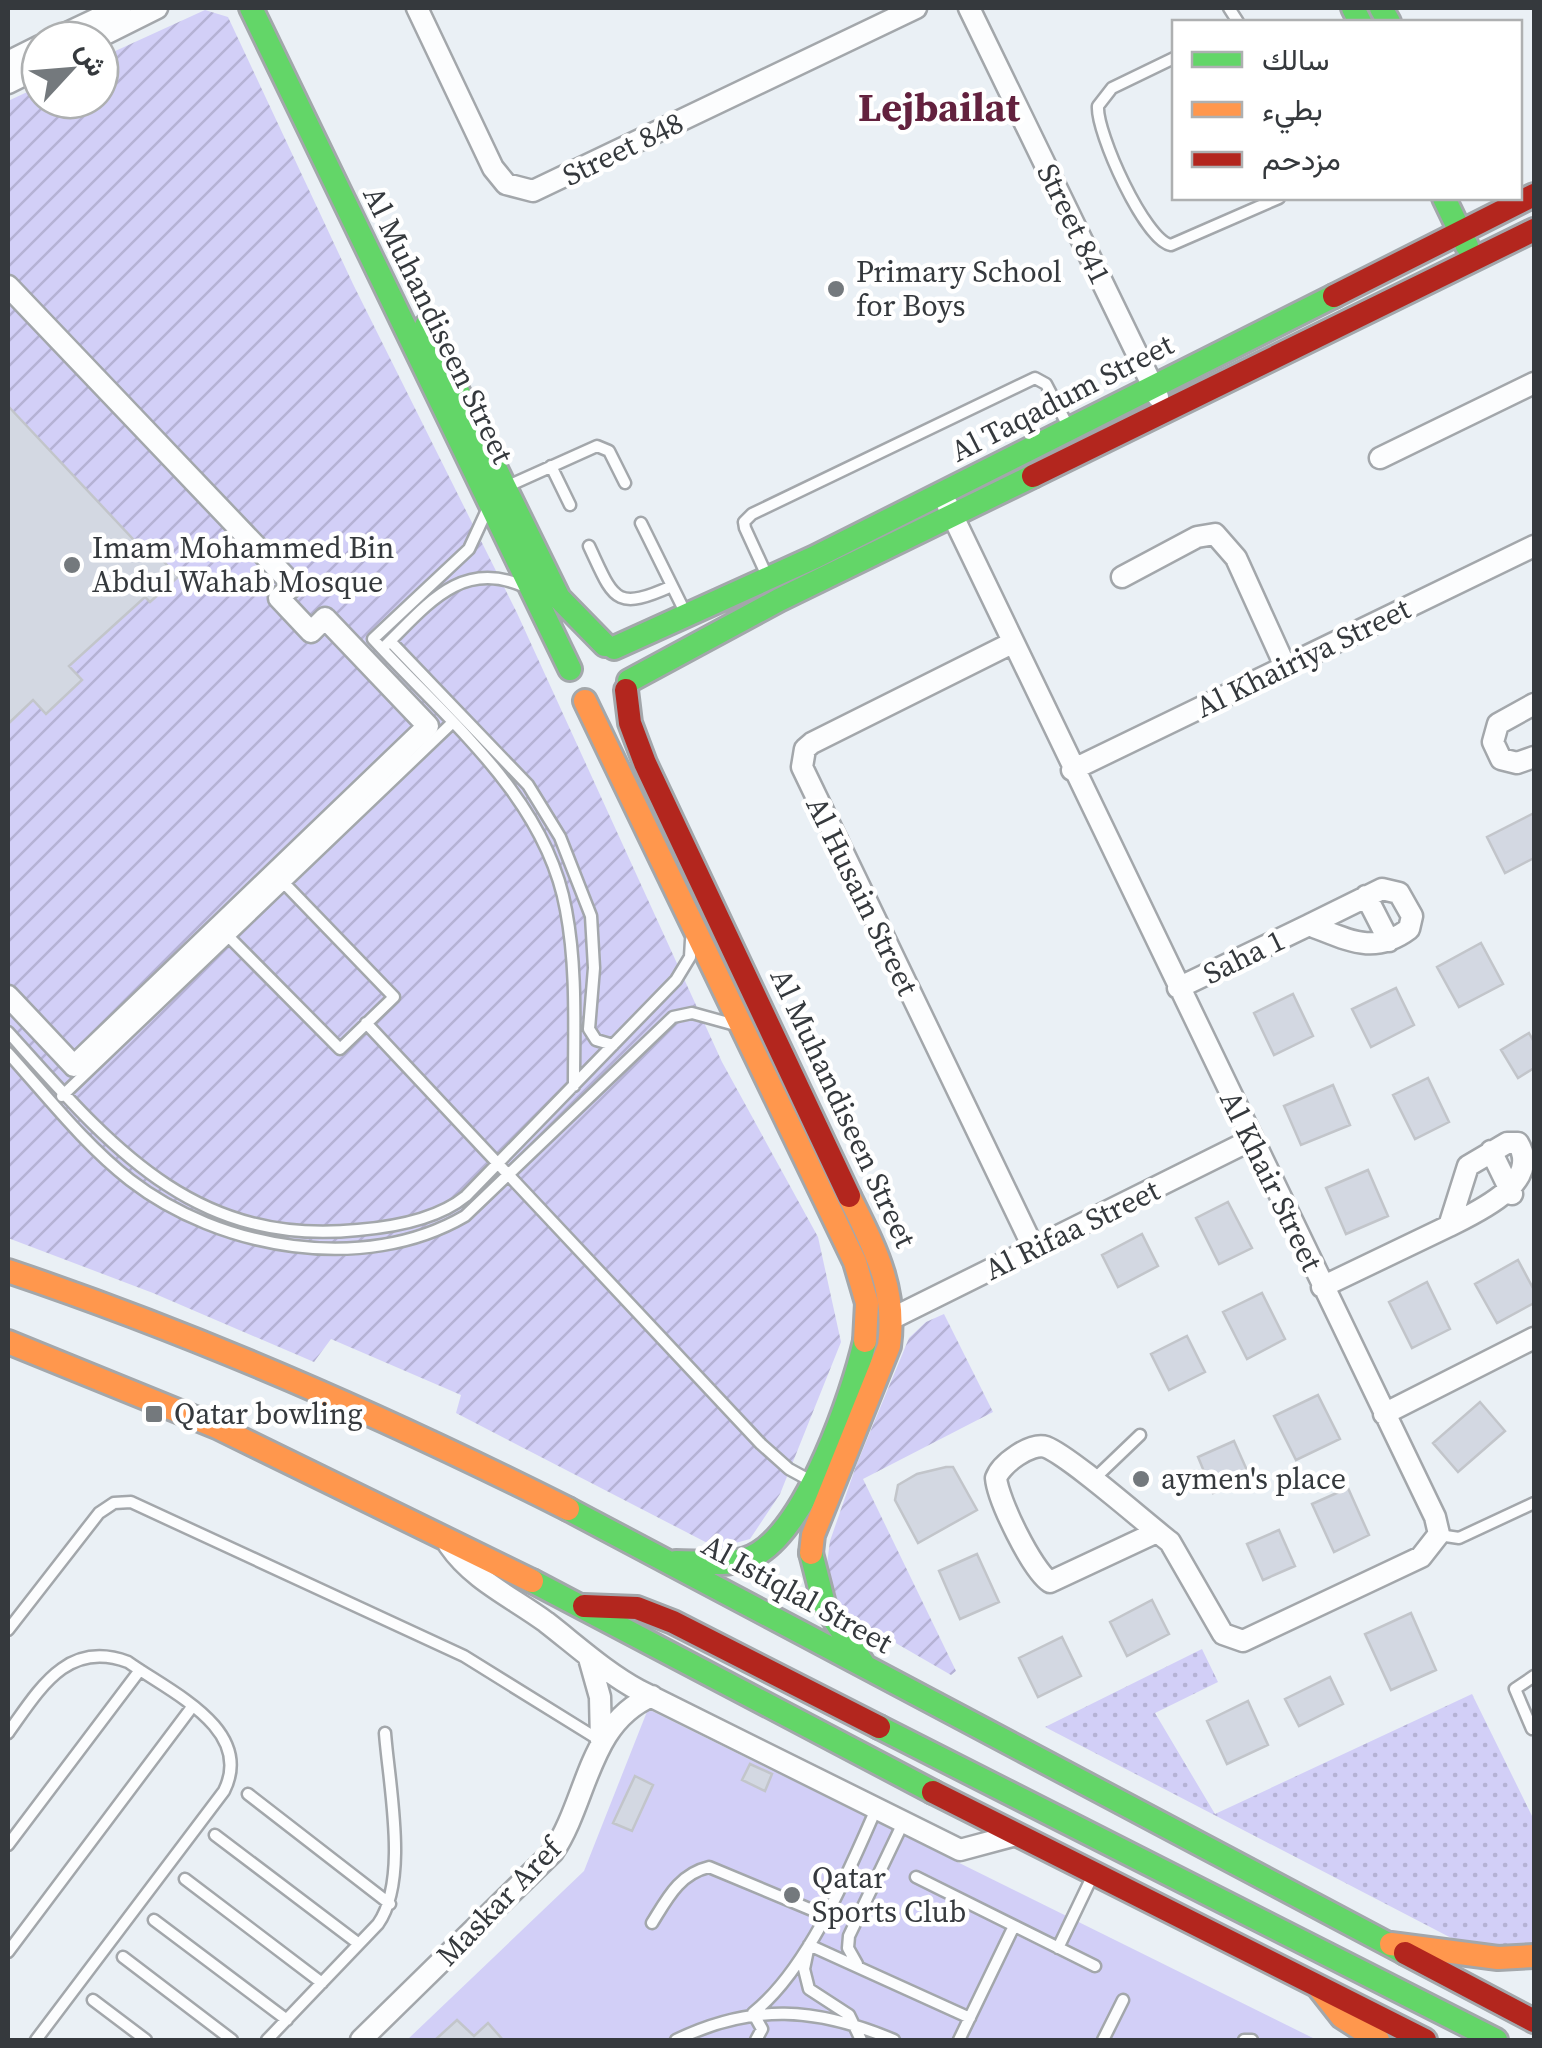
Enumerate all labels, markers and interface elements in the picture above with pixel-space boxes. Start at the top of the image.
north arrow [20,20,120,120]
legend [1172,20,1522,200]
text: ش [68,36,117,82]
text: سالك [1262,39,1329,80]
district label: Lejbailat [858,80,1021,134]
text: بطيء [1262,89,1323,134]
street label: Street 848 [556,102,690,195]
text: مزدحم [1262,139,1341,180]
street label: Street 841 [1028,157,1121,291]
street label: Al Muhandiseen Street [354,179,523,470]
place label: Primary School for Boys [856,251,1062,326]
marker: Primary School for Boys [825,278,847,300]
street label: Al Taqadum Street [943,324,1180,471]
place label: Imam Mohammed Bin Abdul Wahab Mosque [92,527,394,602]
marker: Imam Mohammed Bin Abdul Wahab Mosque [61,554,83,576]
street label: Al Khairiya Street [1189,588,1417,727]
street label: Al Husain Street [797,790,928,1002]
street label: Saha 1 [1196,919,1291,994]
street label: Al Muhandiseen Street [761,962,926,1254]
street label: Al Khair Street [1210,1084,1333,1278]
street label: Al Rifaa Street [977,1169,1166,1290]
place label: Qatar bowling [174,1393,363,1434]
marker: Qatar bowling [143,1403,165,1425]
place label: aymen's place [1161,1458,1346,1499]
marker: aymen's place [1130,1468,1152,1490]
street label: Al Istiqlal Street [695,1524,900,1663]
street label: Maskar Aref [427,1827,572,1975]
place label: Qatar Sports Club [812,1857,966,1932]
marker: Qatar Sports Club [781,1884,803,1906]

